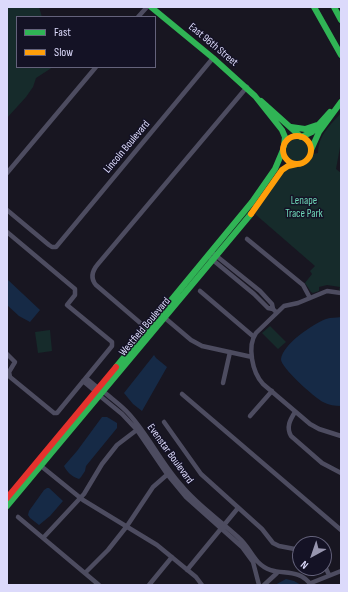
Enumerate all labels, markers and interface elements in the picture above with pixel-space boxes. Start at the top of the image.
legend [16,16,156,68]
street label: East 96th Street [186,21,240,69]
text: Fast [54,25,71,40]
text: Slow [54,45,73,60]
street label: Lincoln Boulevard [101,118,153,176]
park label: Lenape Trace Park [285,194,323,220]
street label: Westfield Boulevard [117,295,173,359]
street label: Evenstar Boulevard [144,422,196,486]
north arrow [292,536,332,576]
text: N [298,558,311,572]

